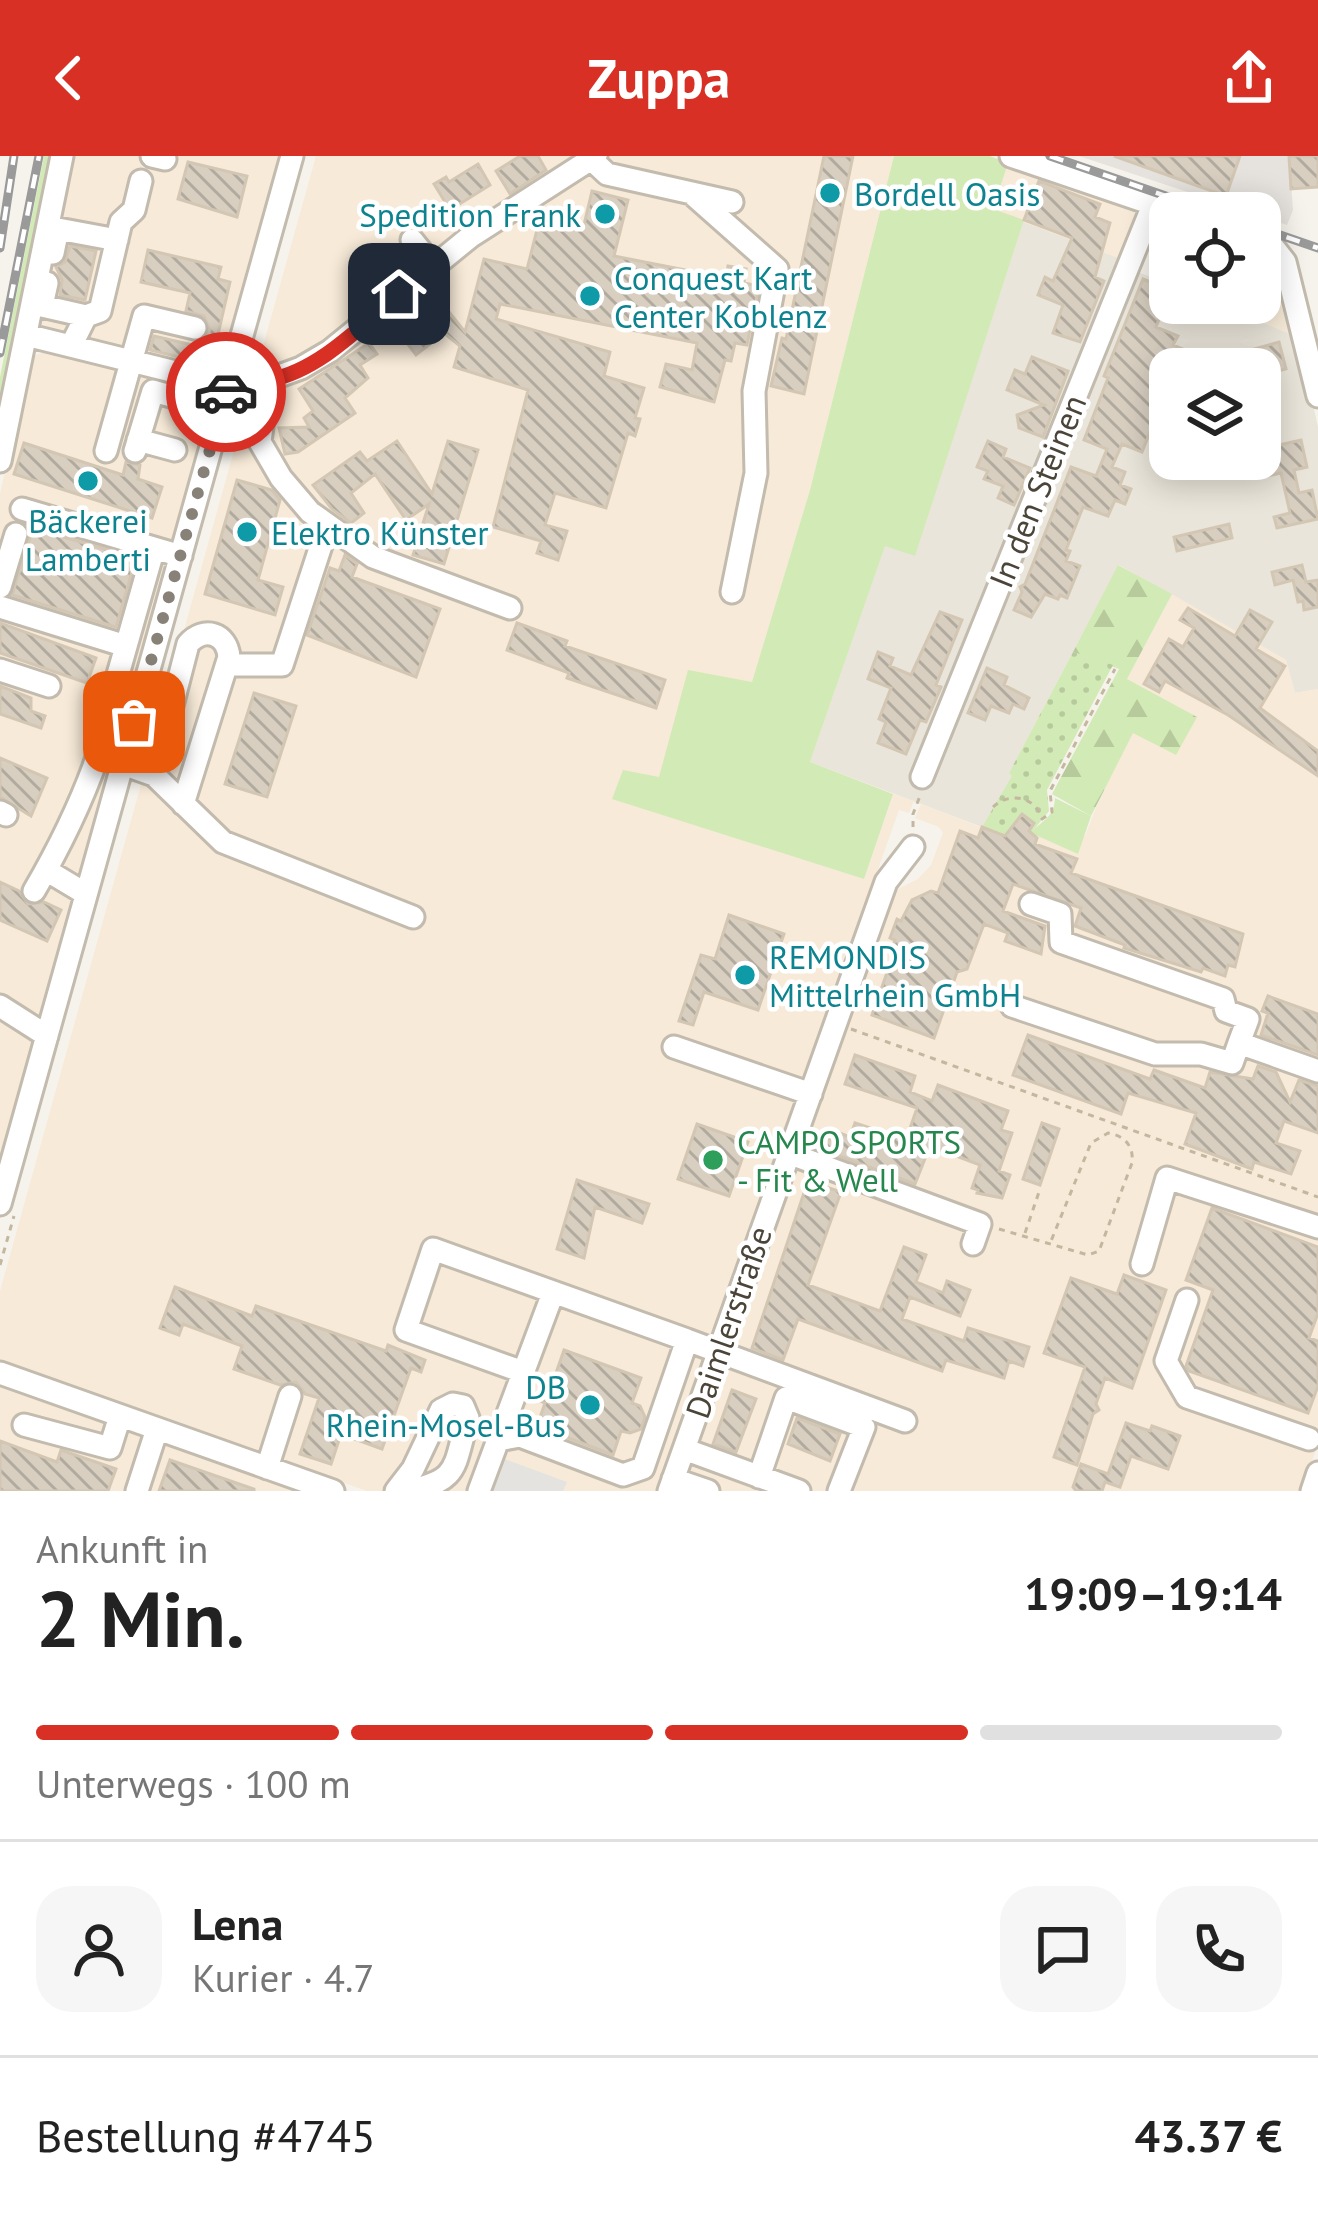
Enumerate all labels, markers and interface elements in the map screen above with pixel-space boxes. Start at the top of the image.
text: Zuppa [588,43,730,113]
icon: back [36,45,102,111]
icon: share [1216,45,1282,111]
place label: Bordell Oasis [854,172,1040,215]
marker: Bordell Oasis [817,180,843,206]
map controls [1149,192,1281,480]
button: locate [1149,192,1281,324]
place label: Spedition Frank [359,193,581,236]
marker: Spedition Frank [592,201,618,227]
pin [348,243,450,345]
place label: Conquest Kart Center Koblenz [614,256,827,337]
icon: home [366,261,432,327]
marker: Conquest Kart Center Koblenz [577,283,603,309]
courier [166,332,286,452]
button: layers [1149,348,1281,480]
icon: car [193,359,259,425]
street label: In den Steinen [979,388,1095,594]
marker: Bäckerei Lamberti [75,468,101,494]
place label: Bäckerei Lamberti [25,499,151,580]
place label: Elektro Künster [271,511,488,554]
marker: Elektro Künster [234,519,260,545]
pin [83,671,185,773]
icon: bag [101,689,167,755]
place label: REMONDIS Mittelrhein GmbH [769,935,1021,1016]
marker: REMONDIS Mittelrhein GmbH [732,962,758,988]
place label: CAMPO SPORTS - Fit & Well [737,1120,961,1201]
marker: CAMPO SPORTS - Fit & Well [700,1147,726,1173]
street label: Daimlerstraße [675,1220,781,1424]
place label: DB Rhein-Mosel-Bus [326,1365,566,1446]
marker: DB Rhein-Mosel-Bus [577,1392,603,1418]
text: Ankunft in [36,1523,208,1574]
text: 19:09–19:14 [1024,1564,1282,1622]
text: 2 Min. [36,1568,245,1669]
text: Unterwegs · 100 m [36,1758,351,1809]
button: person [36,1886,162,2012]
button: chat [1000,1886,1126,2012]
button: phone [1156,1886,1282,2012]
text: Lena [192,1894,283,1952]
text: Kurier · 4.7 [192,1952,375,2003]
text: Bestellung #4745 [36,2106,376,2164]
text: 43.37 € [1134,2106,1282,2164]

